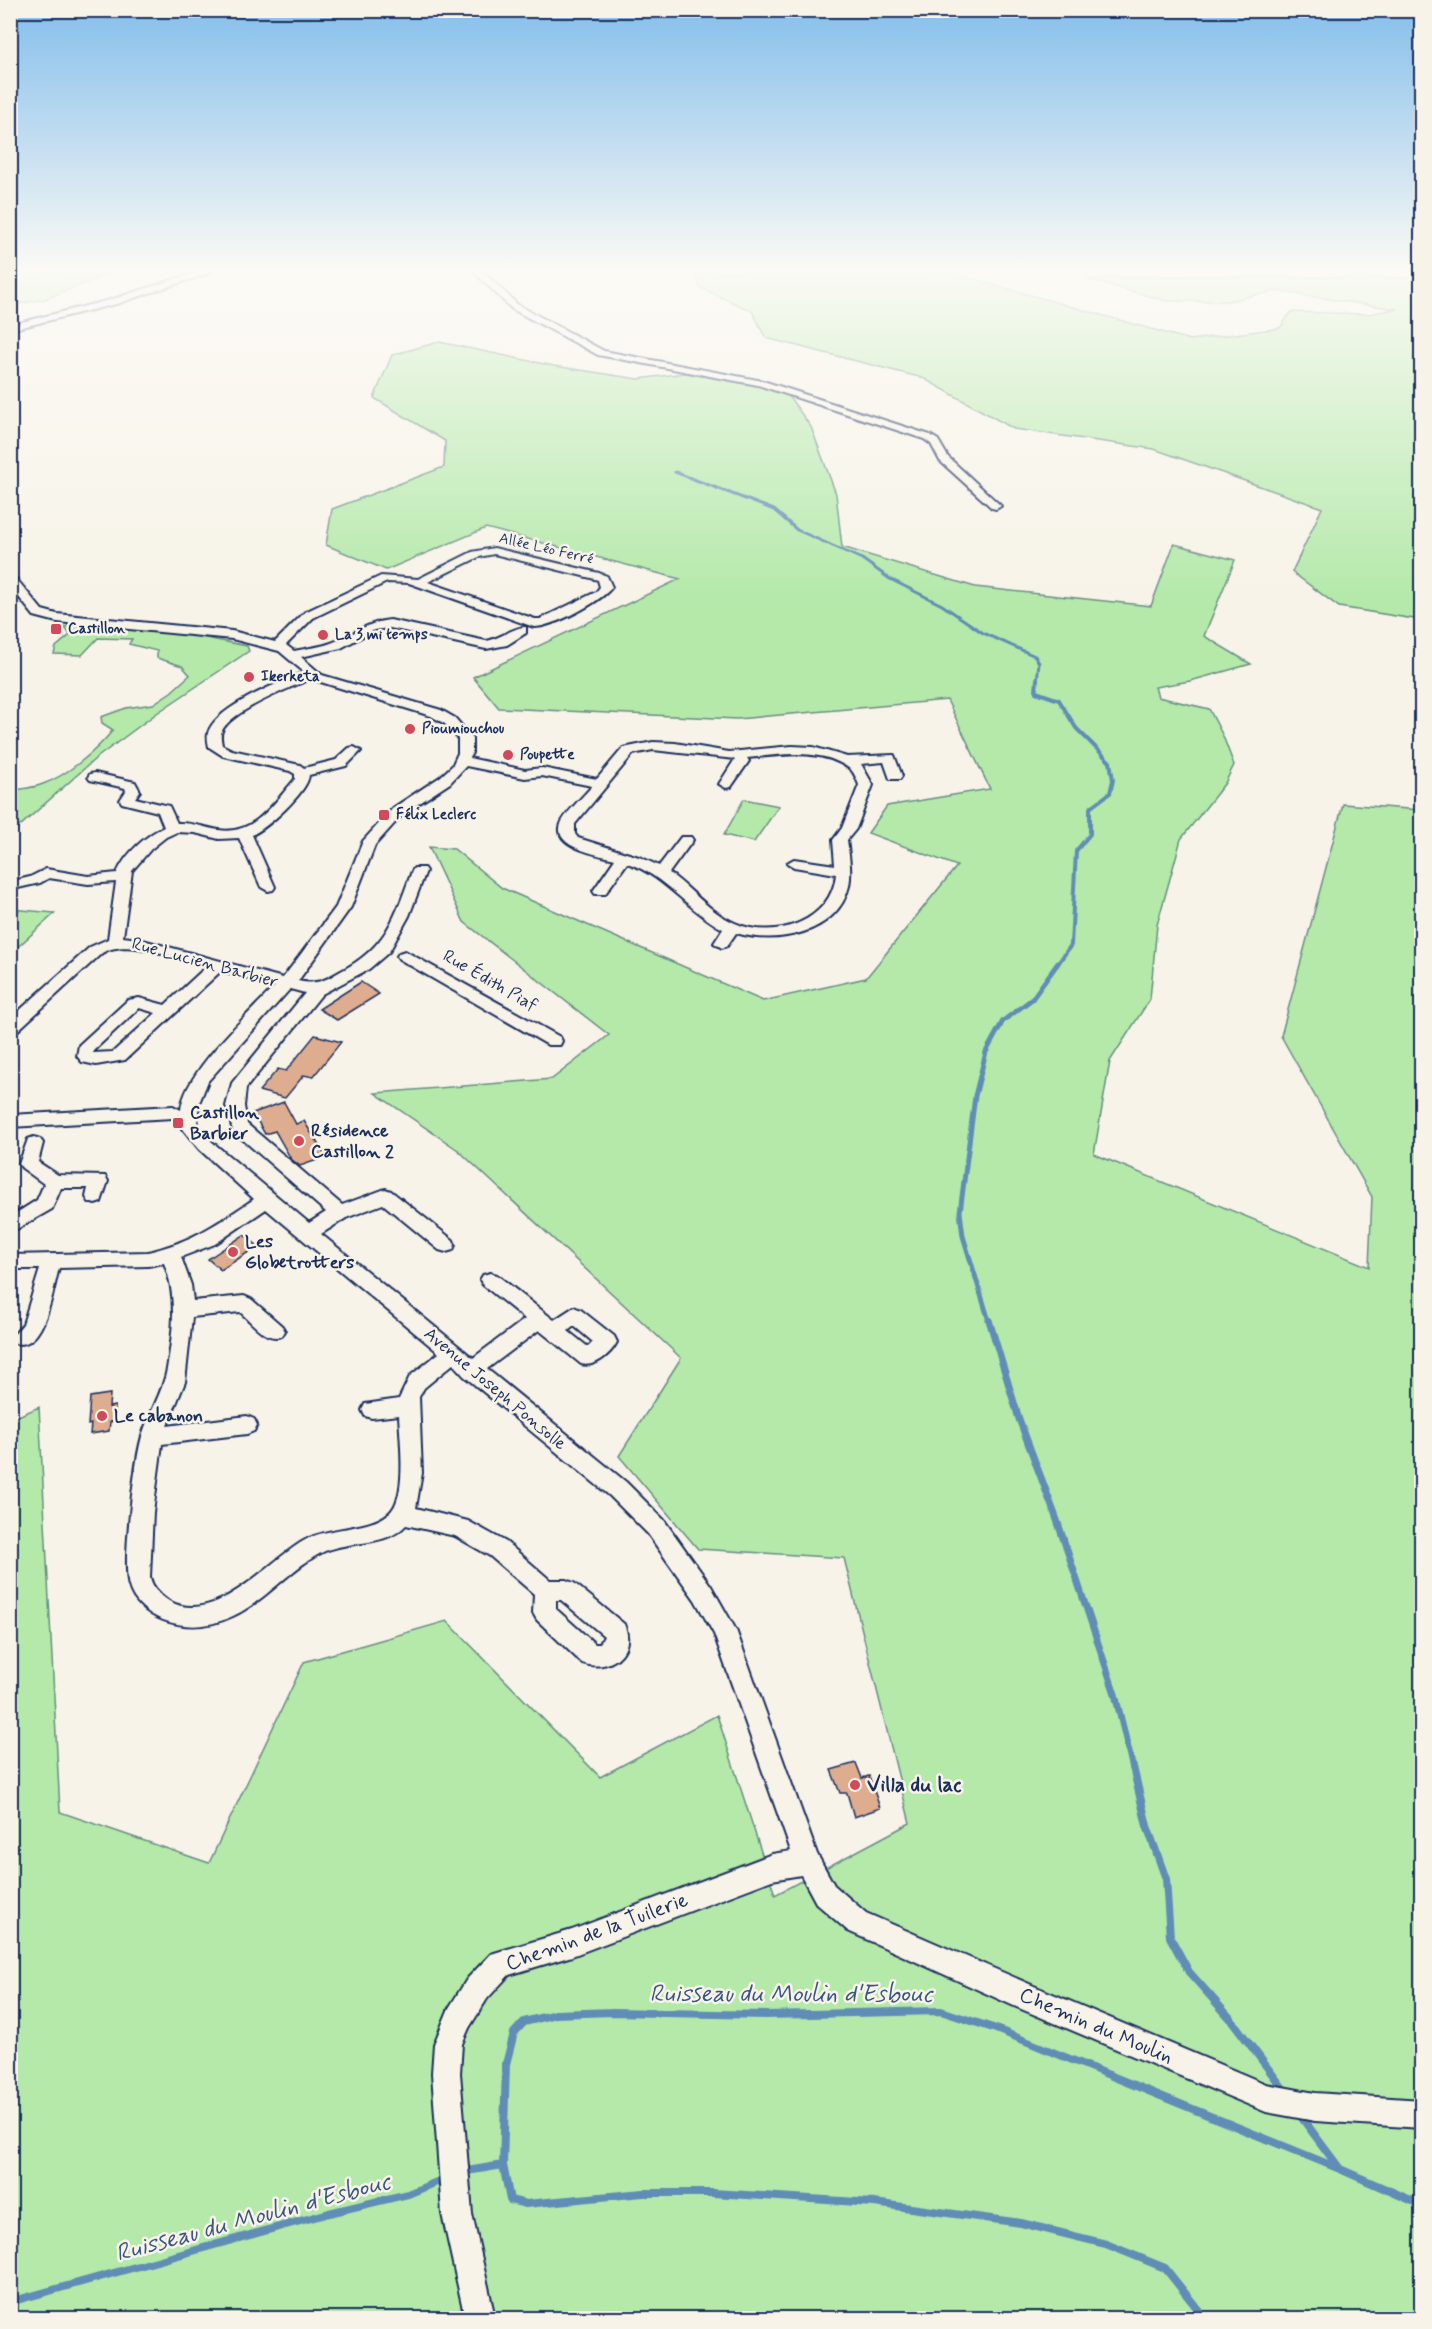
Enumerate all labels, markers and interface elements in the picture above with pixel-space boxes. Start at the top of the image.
street label: Allée Léo Ferré [497,528,595,570]
place label: Castillon [68,619,126,639]
marker: Castillon [49,622,63,636]
place label: La 3 mi temps [335,625,428,645]
marker: La 3 mi temps [316,628,330,642]
place label: Ikerketa [261,667,320,687]
marker: Ikerketa [242,670,256,684]
place label: Pioumiouchou [422,719,504,739]
marker: Pioumiouchou [403,722,417,736]
place label: Poupette [520,745,575,765]
marker: Poupette [501,748,515,762]
place label: Félix Leclerc [396,805,476,825]
marker: Félix Leclerc [377,808,391,822]
street label: Rue Lucien Barbier [129,932,281,994]
street label: Rue Édith Piaf [438,944,542,1018]
place label: Castillon Barbier [190,1101,260,1146]
marker: Castillon Barbier [171,1116,185,1130]
place label: Résidence Castillon 2 [311,1119,394,1164]
marker: Résidence Castillon 2 [292,1134,306,1148]
place label: Les Globetrotters [245,1230,354,1275]
marker: Les Globetrotters [226,1245,240,1259]
street label: Avenue Joseph Ponsolle [419,1322,571,1456]
place label: Le cabanon [114,1404,203,1428]
marker: Le cabanon [95,1409,109,1423]
place label: Villa du lac [867,1771,962,1799]
marker: Villa du lac [848,1778,862,1792]
street label: Chemin de la Tuilerie [502,1886,692,1978]
water label: Ruisseau du Moulin d'Esbouc [650,1979,934,2010]
street label: Chemin du Moulin [1015,1981,1177,2071]
water label: Ruisseau du Moulin d'Esbouc [112,2166,395,2270]

